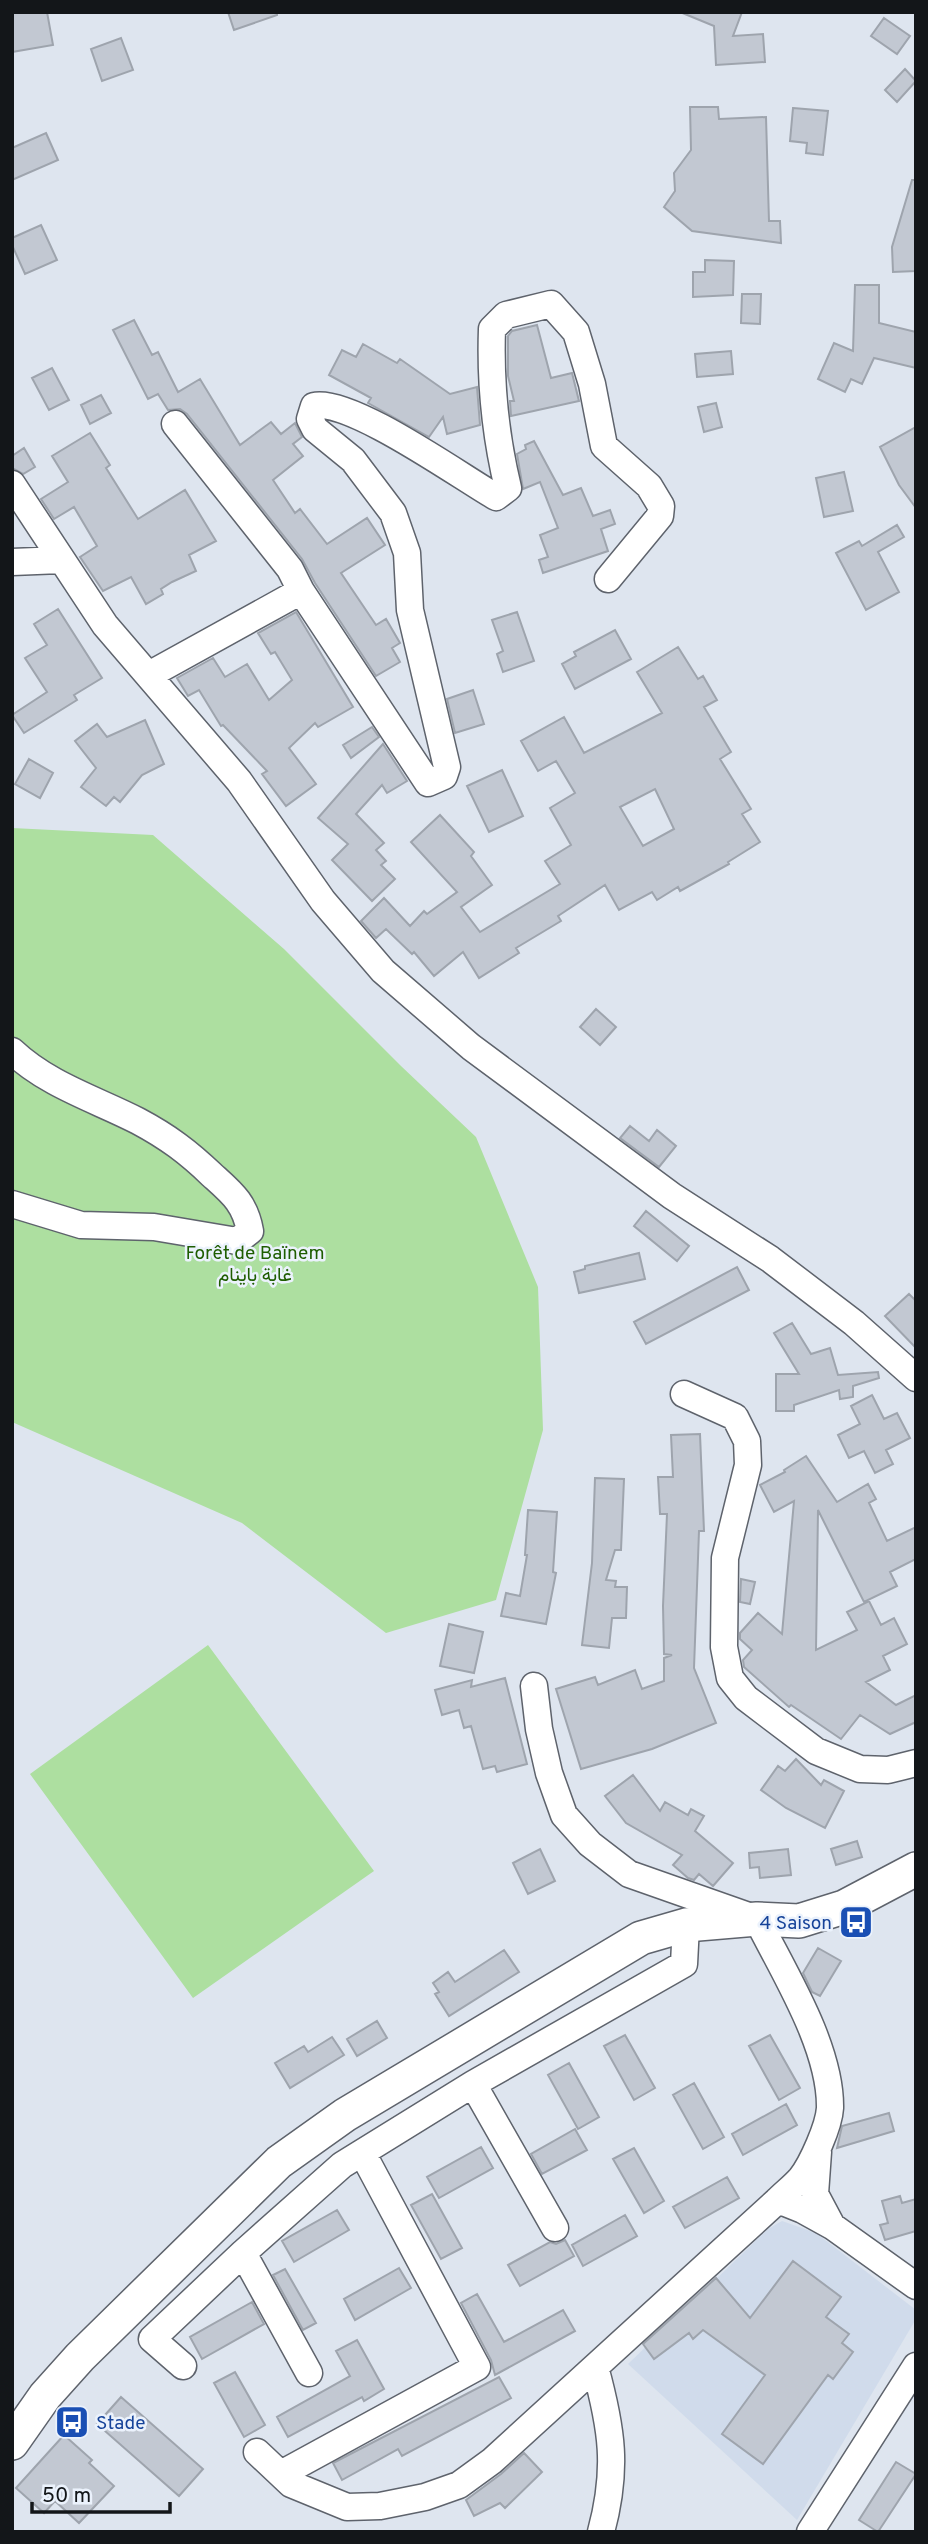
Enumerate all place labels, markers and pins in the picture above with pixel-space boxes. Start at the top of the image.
bus stop icon: 4 Saison [837,1903,875,1941]
place label: 4 Saison [760,1912,832,1936]
bus stop icon: Stade [53,2403,91,2441]
place label: Stade [96,2412,145,2436]

